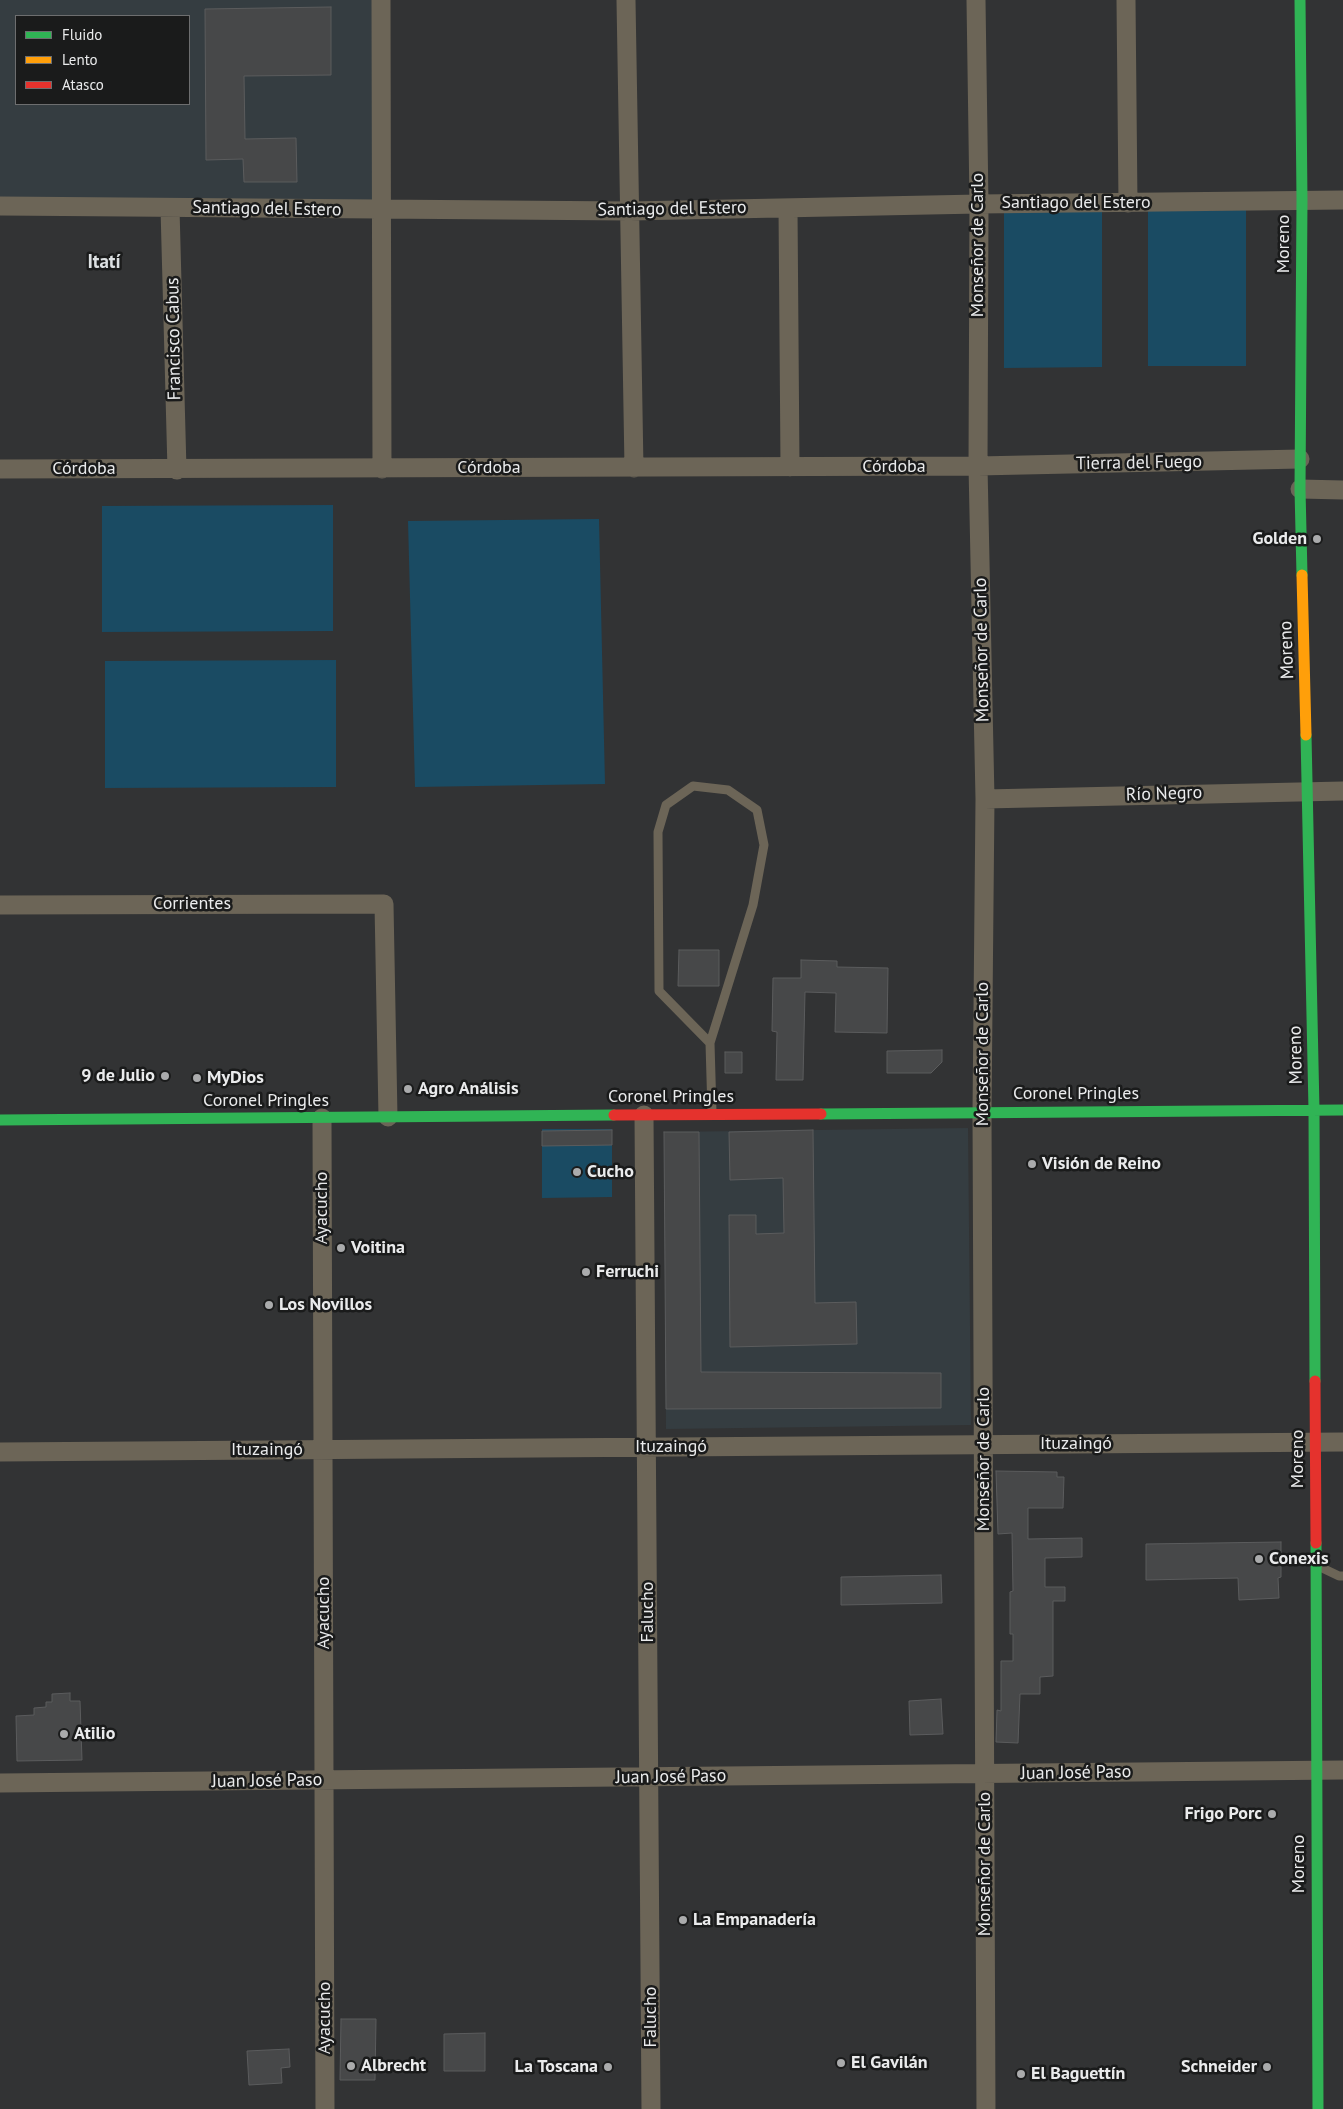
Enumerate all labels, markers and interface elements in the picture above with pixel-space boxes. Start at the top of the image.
legend [15,15,190,105]
text: Fluido [62,25,102,44]
text: Lento [62,50,98,69]
text: Atasco [62,75,104,94]
street label: Monseñor de Carlo [967,173,989,317]
street label: Santiago del Estero [1001,192,1151,214]
street label: Santiago del Estero [192,197,342,221]
street label: Santiago del Estero [597,197,747,221]
street label: Moreno [1273,215,1295,273]
district label: Itatí [87,252,121,274]
street label: Francisco Cabus [162,277,186,401]
street label: Tierra del Fuego [1076,451,1202,475]
street label: Córdoba [862,456,926,478]
street label: Córdoba [457,457,521,479]
street label: Córdoba [52,458,116,480]
place label: Golden [1252,528,1307,550]
marker: Golden [1311,533,1323,545]
street label: Monseñor de Carlo [970,578,994,722]
street label: Moreno [1275,620,1299,680]
street label: Río Negro [1125,782,1203,806]
street label: Corrientes [153,893,231,915]
street label: Monseñor de Carlo [972,982,994,1126]
street label: Moreno [1285,1025,1307,1085]
place label: 9 de Julio [81,1065,155,1087]
place label: MyDios [207,1067,264,1089]
marker: 9 de Julio [159,1070,171,1082]
marker: MyDios [191,1072,203,1084]
place label: Agro Análisis [418,1078,519,1100]
marker: Agro Análisis [402,1083,414,1095]
street label: Coronel Pringles [1013,1083,1139,1105]
street label: Coronel Pringles [608,1086,734,1108]
street label: Coronel Pringles [203,1090,329,1112]
place label: Visión de Reino [1042,1153,1161,1175]
marker: Visión de Reino [1026,1158,1038,1170]
place label: Cucho [587,1161,634,1183]
marker: Cucho [571,1166,583,1178]
street label: Ayacucho [311,1172,333,1244]
place label: Voitina [351,1237,405,1259]
marker: Voitina [335,1242,347,1254]
place label: Ferruchi [596,1261,659,1283]
marker: Ferruchi [580,1266,592,1278]
place label: Los Novillos [279,1294,372,1316]
marker: Los Novillos [263,1299,275,1311]
street label: Monseñor de Carlo [973,1387,995,1531]
street label: Moreno [1287,1430,1309,1488]
street label: Ituzaingó [1040,1433,1112,1455]
street label: Ituzaingó [635,1436,707,1458]
street label: Ituzaingó [231,1439,303,1461]
place label: Conexis [1269,1548,1329,1570]
marker: Conexis [1253,1553,1265,1565]
street label: Ayacucho [313,1577,335,1649]
street label: Falucho [637,1582,659,1642]
place label: Atilio [74,1723,115,1745]
marker: Atilio [58,1728,70,1740]
street label: Juan José Paso [1021,1761,1131,1785]
street label: Juan José Paso [616,1765,726,1789]
street label: Juan José Paso [212,1769,322,1793]
street label: Monseñor de Carlo [974,1792,996,1936]
place label: Frigo Porc [1184,1803,1262,1825]
marker: Frigo Porc [1266,1808,1278,1820]
street label: Moreno [1288,1835,1310,1893]
place label: La Empanadería [693,1909,816,1931]
marker: La Empanadería [677,1914,689,1926]
street label: Ayacucho [314,1982,336,2054]
street label: Falucho [640,1987,662,2047]
place label: El Gavilán [851,2052,928,2074]
place label: Albrecht [361,2055,426,2077]
place label: La Toscana [515,2056,598,2078]
place label: Schneider [1181,2056,1257,2078]
marker: El Gavilán [835,2057,847,2069]
marker: Albrecht [345,2060,357,2072]
marker: La Toscana [602,2061,614,2073]
marker: Schneider [1261,2061,1273,2073]
place label: El Baguettín [1031,2063,1125,2085]
marker: El Baguettín [1015,2068,1027,2080]

